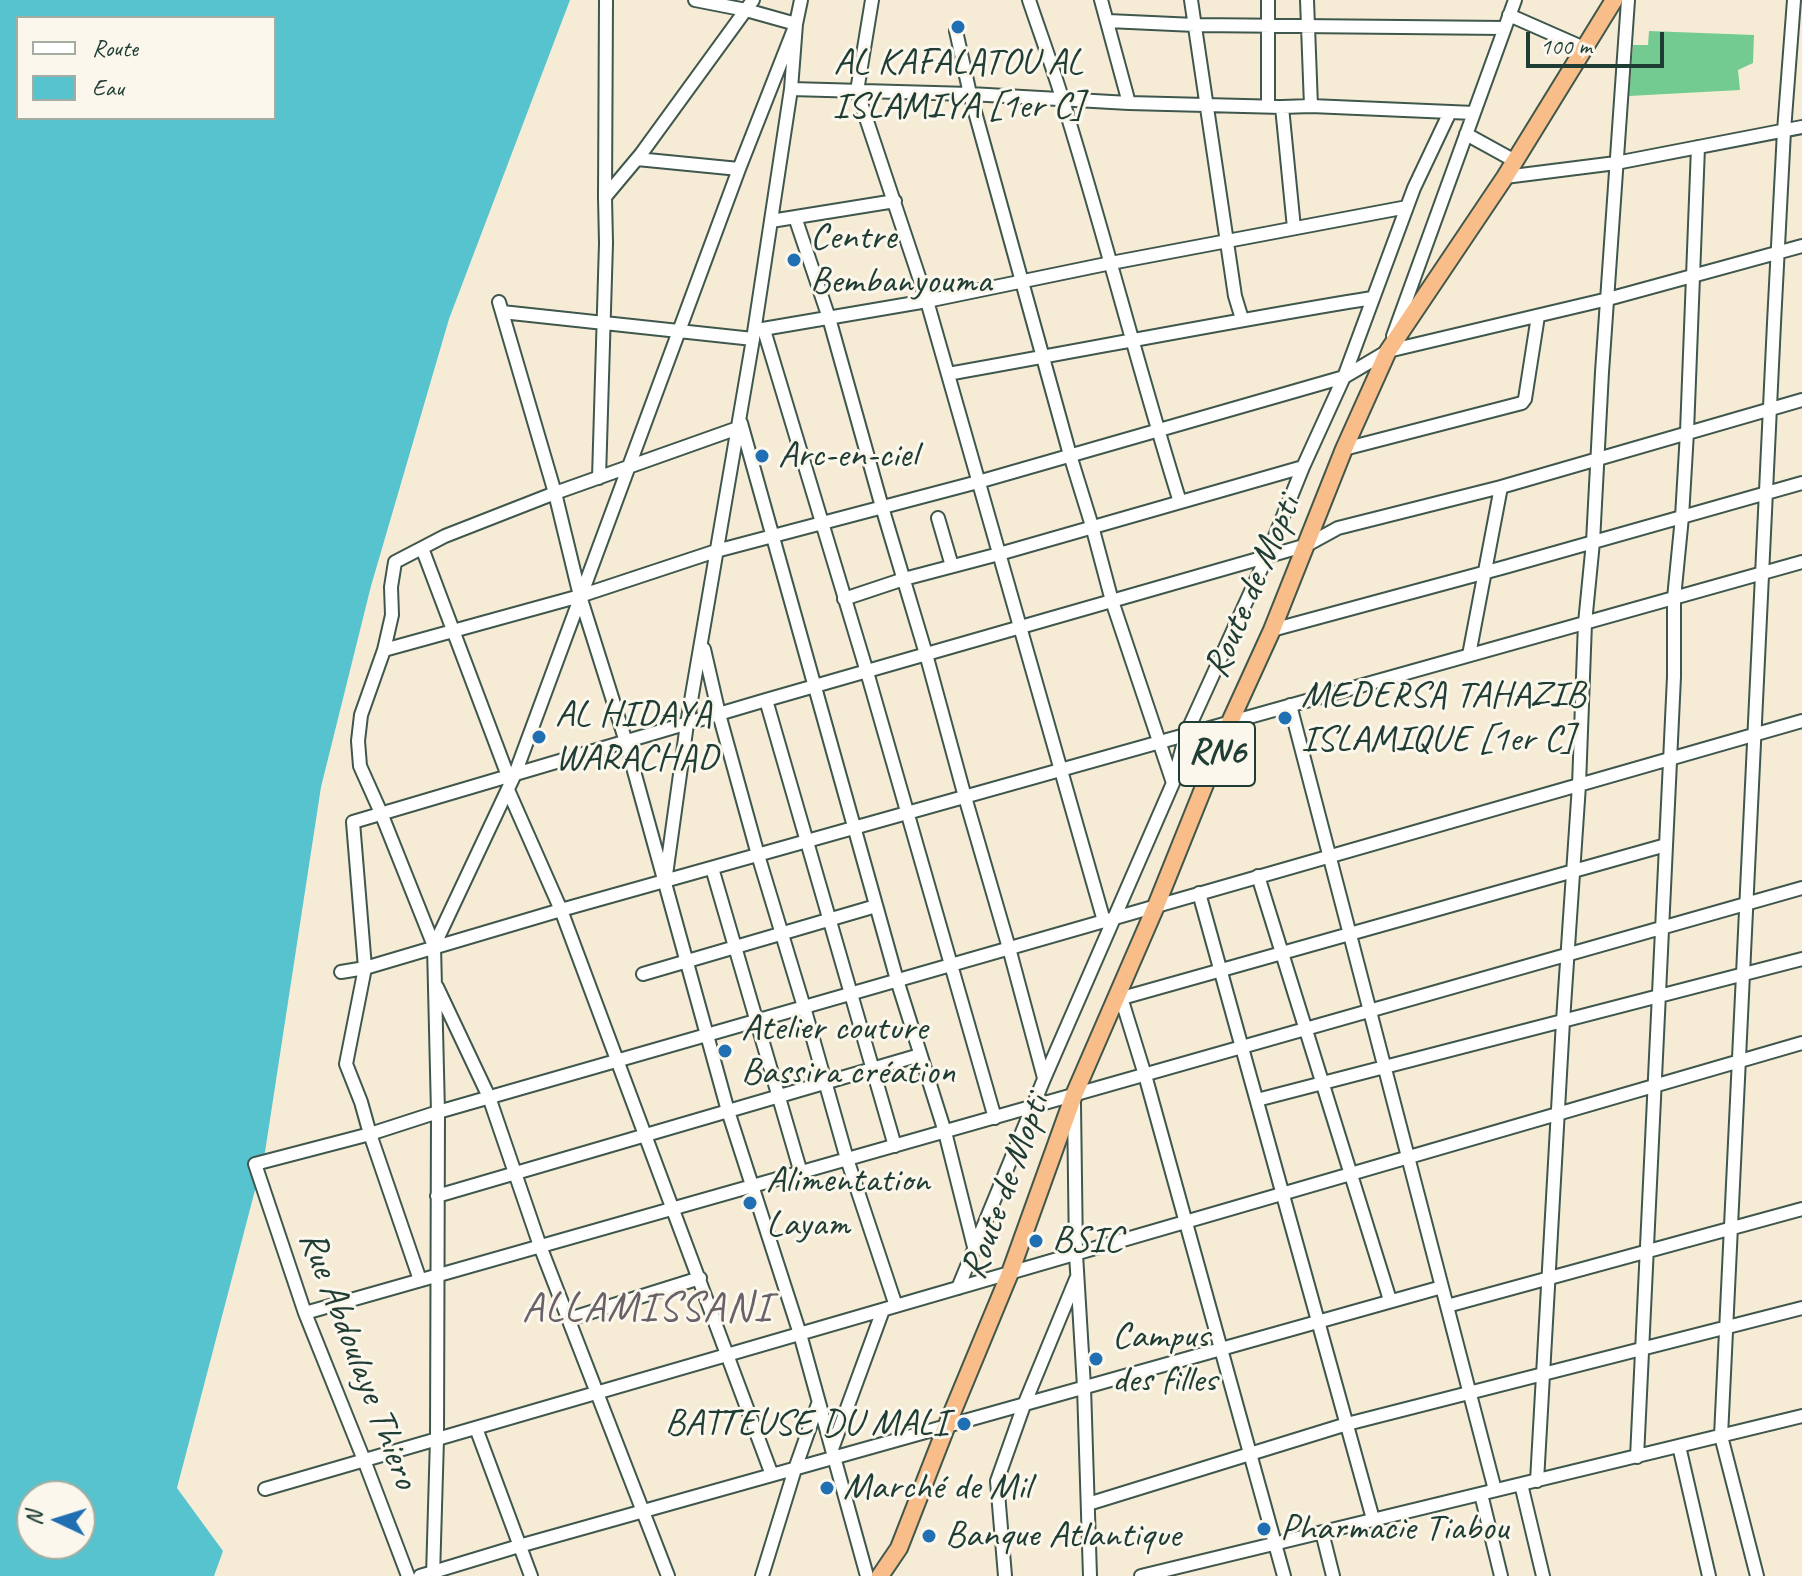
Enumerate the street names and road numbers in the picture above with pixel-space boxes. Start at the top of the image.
street label: Route de Mopti [1194,489,1312,685]
road number: RN6 [1179,722,1255,786]
street label: Route de Mopti [952,1089,1060,1285]
street label: Rue Abdoulaye Thiero [288,1225,428,1495]

